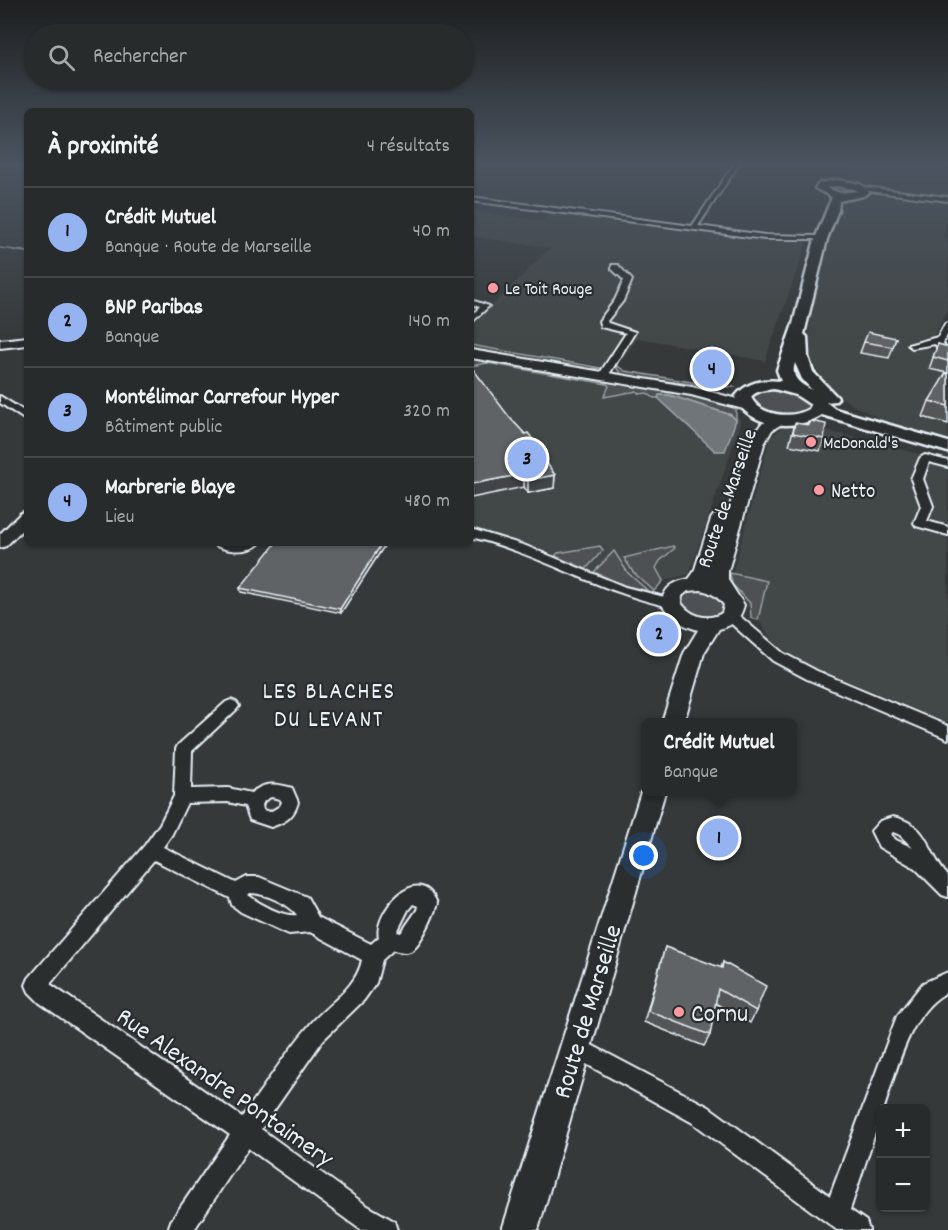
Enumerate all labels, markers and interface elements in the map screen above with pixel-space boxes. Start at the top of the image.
search box [24,24,474,90]
icon: search [45,41,78,74]
text: Rechercher [93,42,187,73]
text: À proximité [48,129,158,166]
text: 4 résultats [367,133,450,161]
text: Crédit Mutuel [105,203,216,234]
text: 1 [65,218,70,246]
text: 40 m [412,218,450,246]
text: Banque · Route de Marseille [105,234,312,262]
place label: Le Toit Rouge [505,278,592,303]
marker: Le Toit Rouge [486,281,500,295]
text: BNP Paribas [105,293,203,324]
text: 2 [63,308,72,336]
text: 140 m [408,308,450,336]
text: Banque [105,324,159,352]
pin: 4 [692,346,732,392]
text: Montélimar Carrefour Hyper [105,383,339,414]
text: 3 [63,398,72,426]
text: 320 m [403,398,450,426]
text: Bâtiment public [105,414,222,442]
street label: Route de Marseille [691,425,767,573]
place label: McDonald's [823,432,899,457]
marker: McDonald's [804,435,818,449]
pin: 3 [508,436,546,482]
text: Marbrerie Blaye [105,473,235,504]
place label: Netto [831,478,875,508]
marker: Netto [812,483,826,497]
text: 4 [63,488,72,516]
text: 480 m [404,488,450,516]
text: Lieu [105,504,134,532]
pin: 2 [640,612,678,656]
district label: LES BLACHES DU LEVANT [262,676,396,738]
popup [641,718,797,796]
text: Crédit Mutuel [664,728,774,759]
text: Banque [664,759,718,787]
pin: 1 [700,816,738,860]
your location [629,841,658,870]
street label: Route de Marseille [545,921,633,1104]
place label: Cornu [691,997,748,1034]
street label: Rue Alexandre Pontaimery [108,1000,340,1178]
marker: Cornu [672,1005,686,1019]
map controls [876,1104,930,1212]
button: + [876,1104,930,1158]
button: − [876,1158,930,1212]

